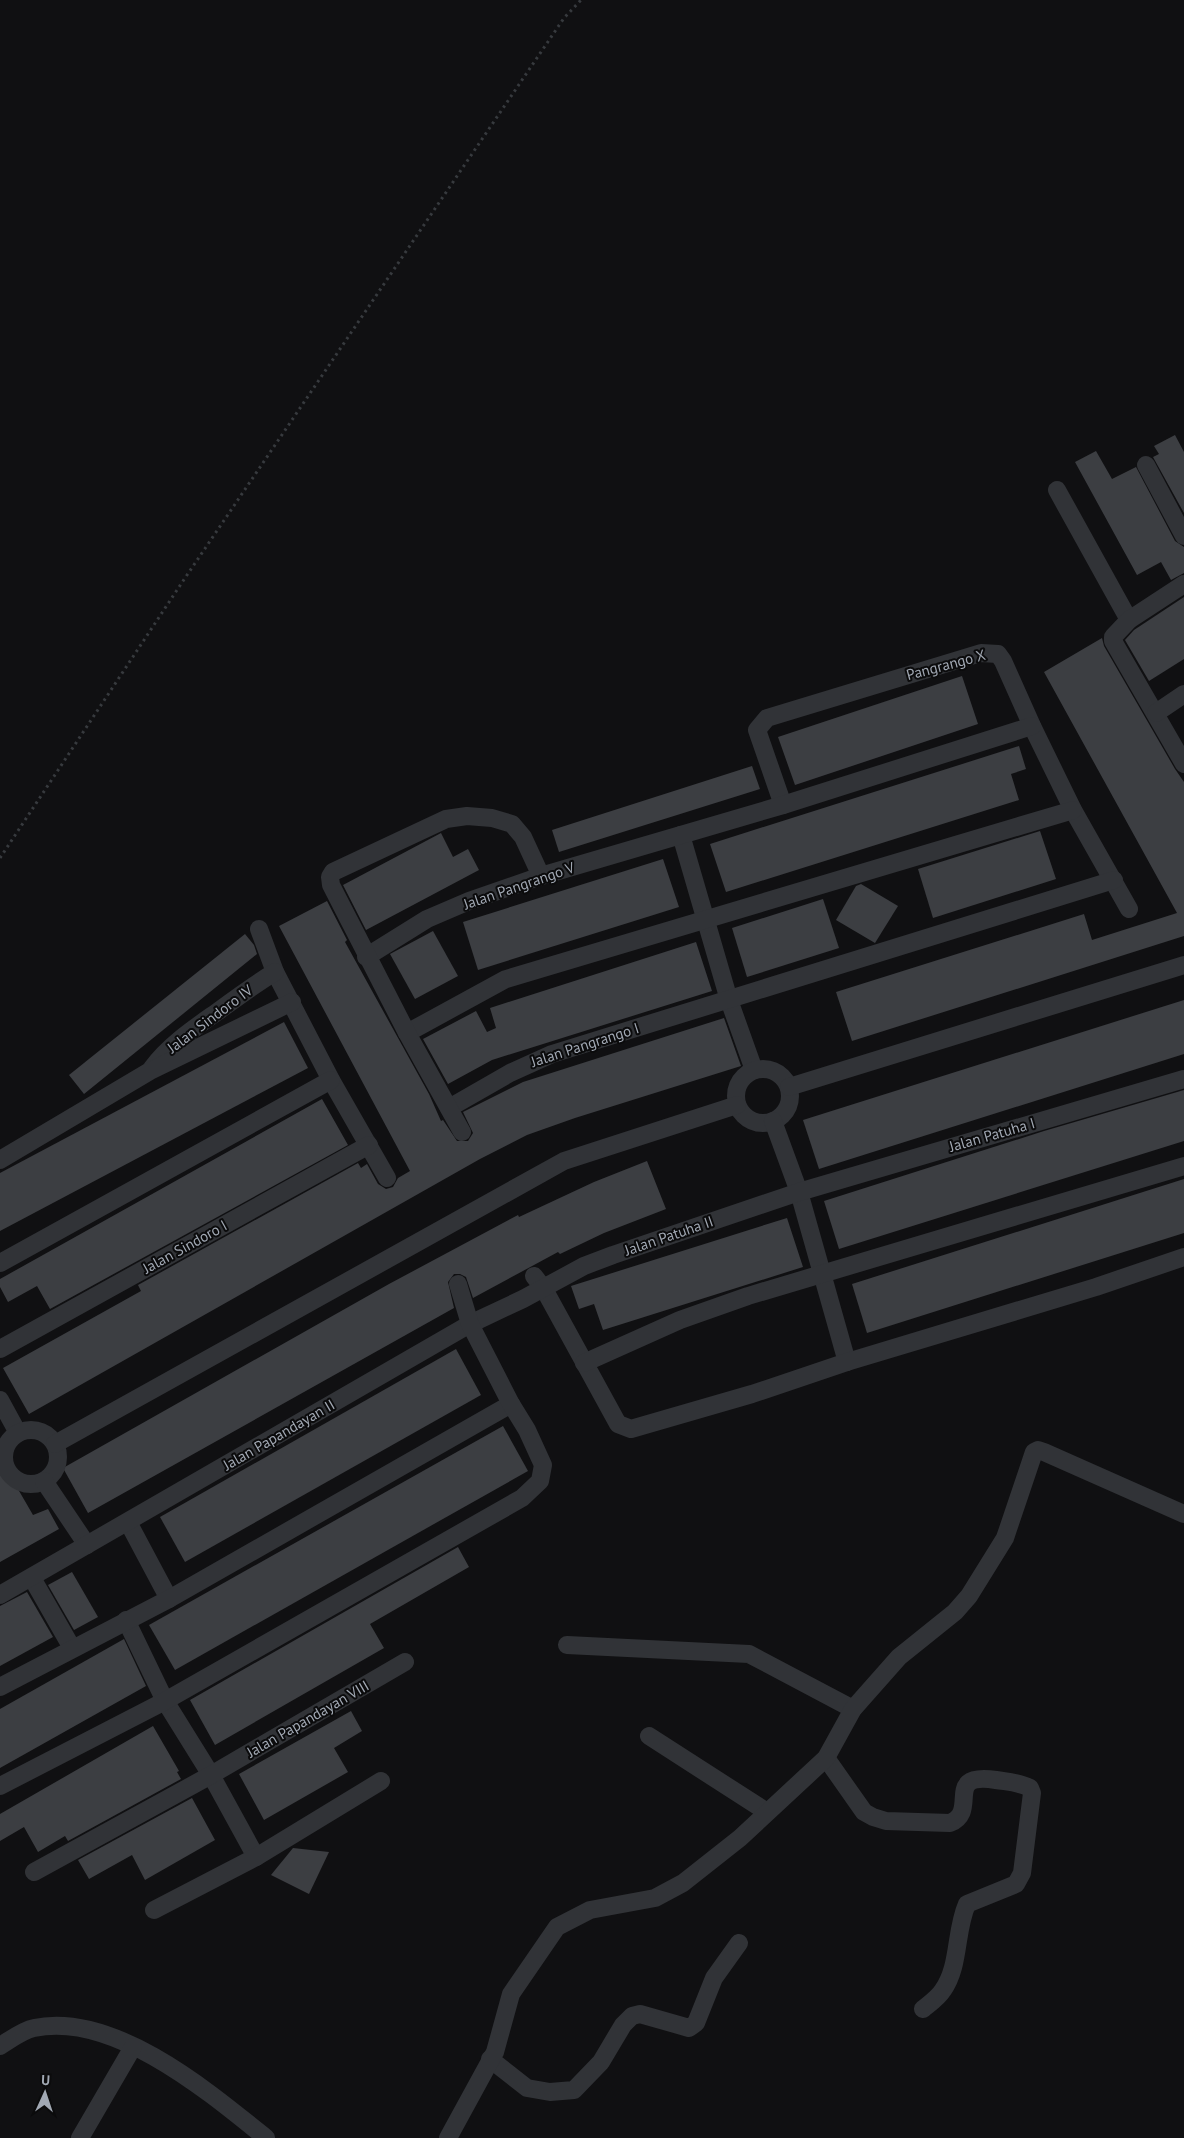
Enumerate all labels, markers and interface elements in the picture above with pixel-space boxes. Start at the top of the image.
street label: Pangrango X [904,645,988,684]
street label: Jalan Pangrango V [460,857,577,914]
street label: Jalan Sindoro IV [162,980,257,1058]
street label: Jalan Pangrango I [527,1018,641,1071]
street label: Jalan Patuha I [946,1113,1037,1156]
street label: Jalan Patuha II [621,1211,716,1260]
street label: Jalan Sindoro I [138,1216,230,1278]
street label: Jalan Papandayan II [219,1395,338,1475]
street label: Jalan Papandayan VIII [242,1676,372,1762]
north arrow [20,2068,70,2118]
text: U [41,2071,51,2089]

